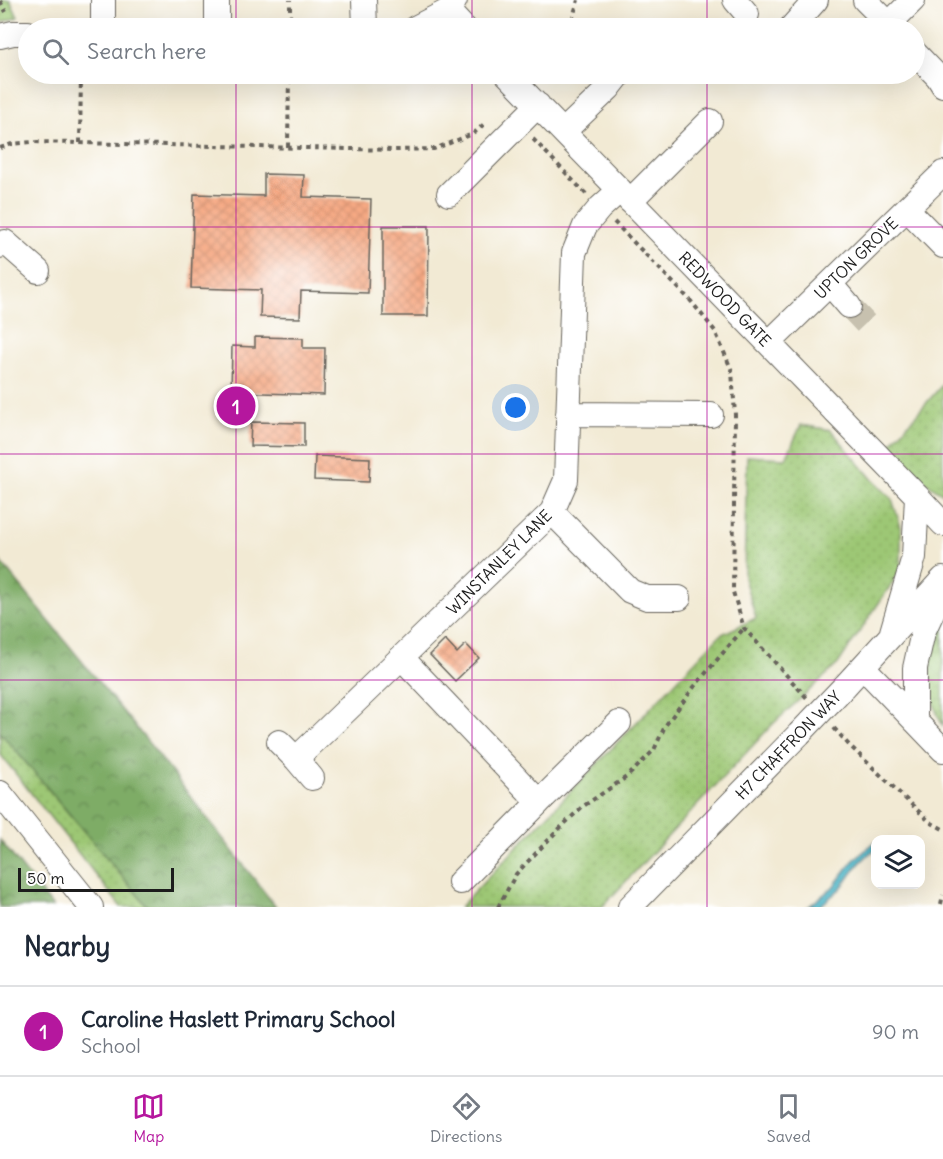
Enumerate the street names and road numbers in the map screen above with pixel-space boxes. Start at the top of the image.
street label: UPTON GROVE [810,213,902,303]
street label: REDWOOD GATE [675,247,775,351]
street label: WINSTANLEY LANE [442,505,556,619]
street label: H7 CHAFFRON WAY [731,686,845,804]

